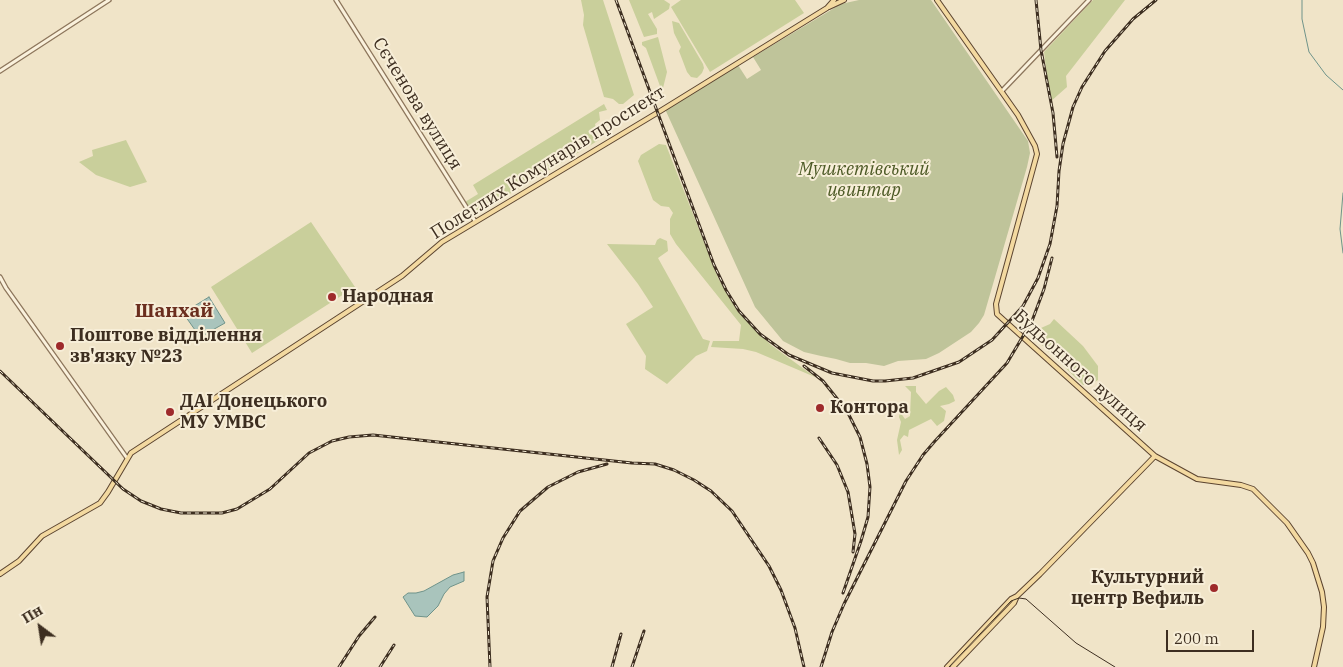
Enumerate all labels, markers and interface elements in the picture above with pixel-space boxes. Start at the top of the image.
street label: Сєченова вулиця [368,34,466,174]
street label: Полеглих Комунарів проспект [427,82,669,244]
park label: Мушкетівський цвинтар [798,159,930,202]
place label: Народная [342,286,434,308]
marker: Народная [326,291,338,303]
district label: Шанхай [135,301,213,323]
street label: Будьонного вулиця [1009,305,1151,437]
place label: Поштове відділення зв'язку №23 [70,325,262,368]
marker: Поштове відділення зв'язку №23 [54,340,66,352]
place label: ДАІ Донецького МУ УМВС [180,391,327,434]
place label: Контора [830,397,909,419]
marker: Контора [814,402,826,414]
marker: ДАІ Донецького МУ УМВС [164,406,176,418]
place label: Культурний центр Вефиль [1071,567,1204,610]
marker: Культурний центр Вефиль [1208,582,1220,594]
text: Пн [19,601,46,627]
north arrow [15,602,65,652]
scale bar [1168,620,1256,652]
text: 200 m [1174,629,1219,648]

